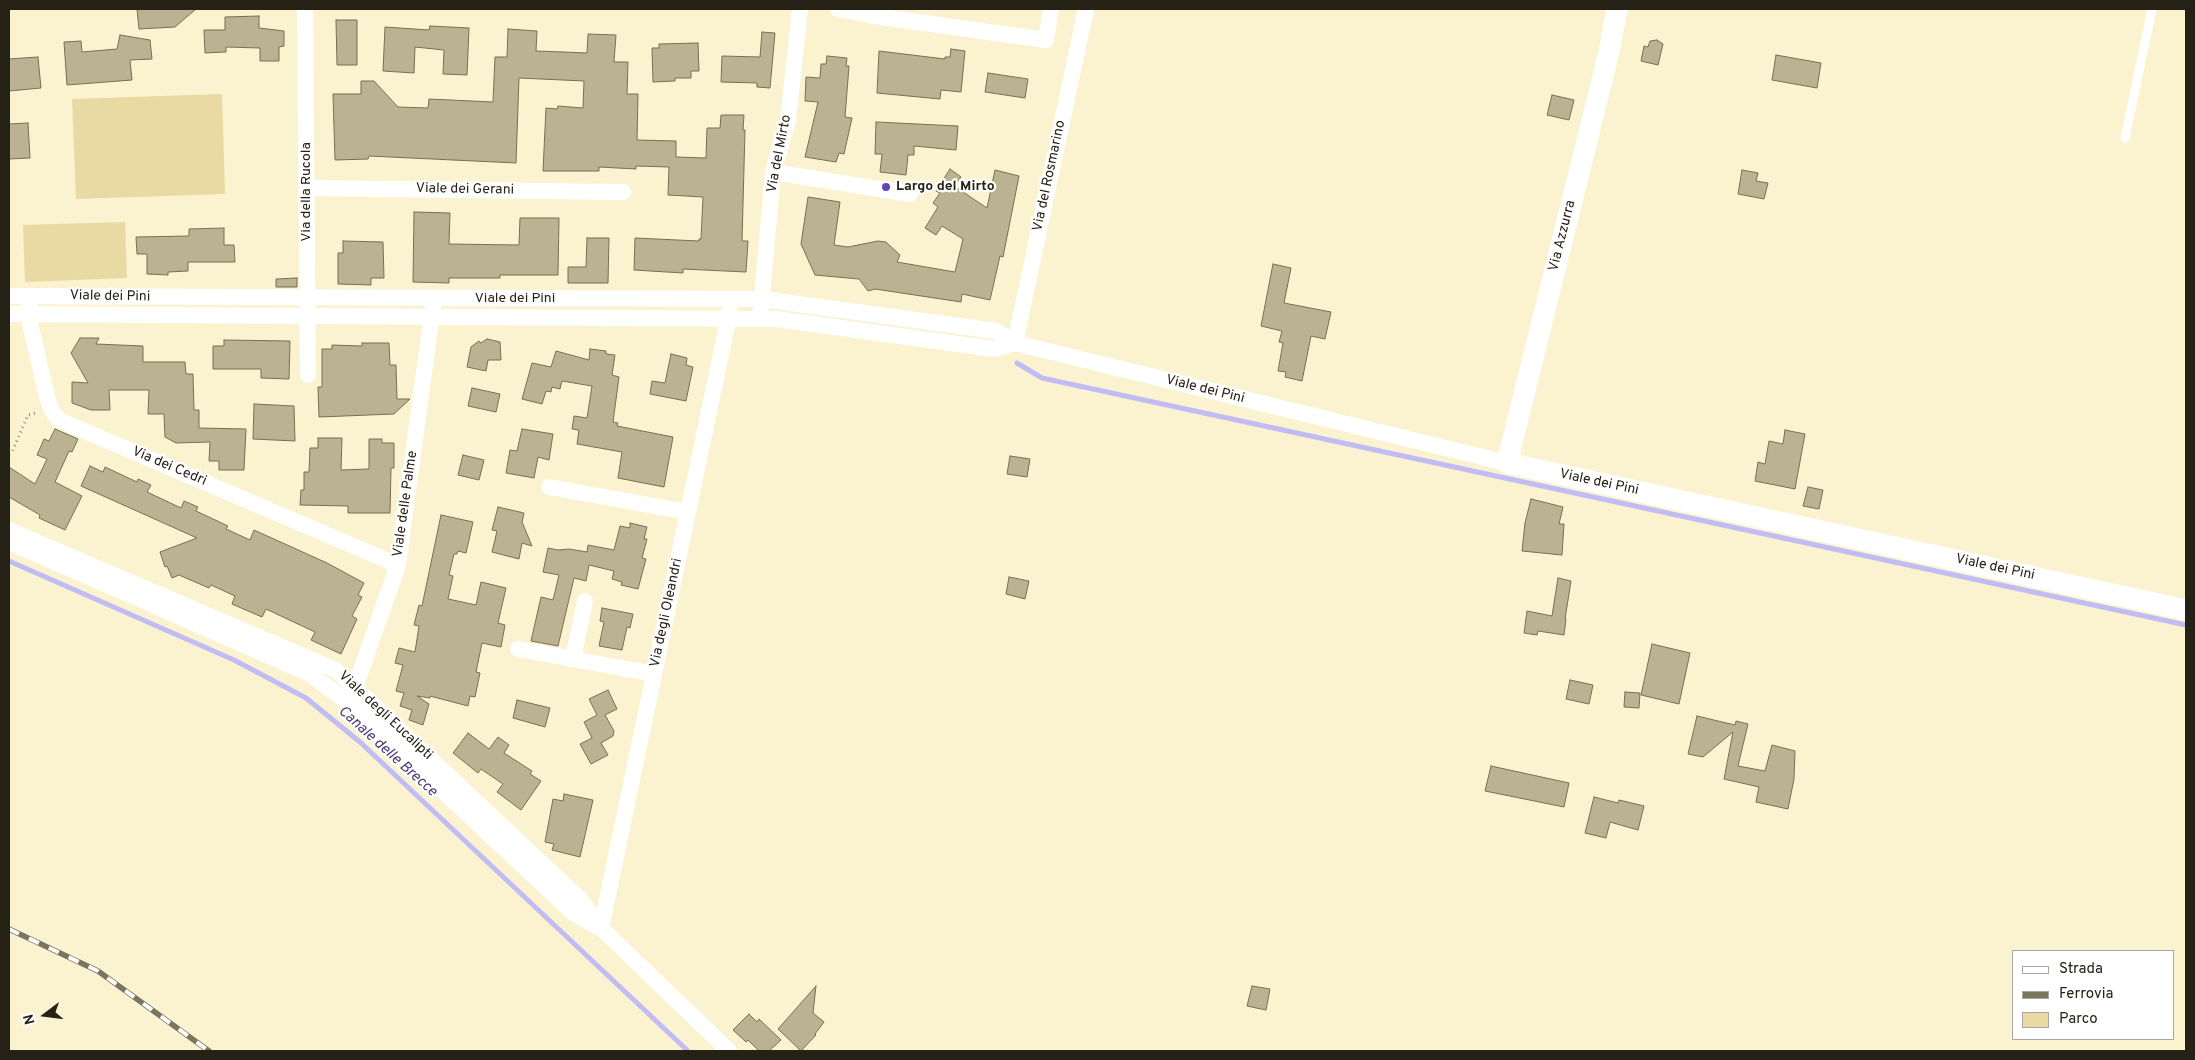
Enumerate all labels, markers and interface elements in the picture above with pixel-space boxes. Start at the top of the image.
street label: Via del Mirto [764,114,796,194]
street label: Via del Rosmarino [1030,119,1070,233]
street label: Via della Rucola [299,142,315,242]
place label: Largo del Mirto [896,179,995,195]
street label: Viale dei Gerani [416,181,514,199]
marker: Largo del Mirto [880,181,892,193]
street label: Via Azzurra [1546,199,1580,273]
street label: Viale dei Pini [70,288,150,306]
street label: Viale dei Pini [475,291,555,307]
street label: Viale dei Pini [1164,372,1246,408]
street label: Via dei Cedri [129,444,209,490]
street label: Viale delle Palme [390,450,422,558]
street label: Viale dei Pini [1558,466,1640,500]
street label: Viale dei Pini [1954,551,2036,585]
street label: Via degli Oleandri [647,557,687,669]
street label: Viale degli Eucalipti [334,668,436,764]
water label: Canale delle Brecce [334,703,440,801]
legend [2012,950,2175,1040]
text: Strada [2059,960,2103,979]
text: Ferrovia [2059,985,2113,1004]
north arrow [20,990,70,1040]
text: Parco [2059,1010,2098,1029]
text: N [21,1012,40,1026]

